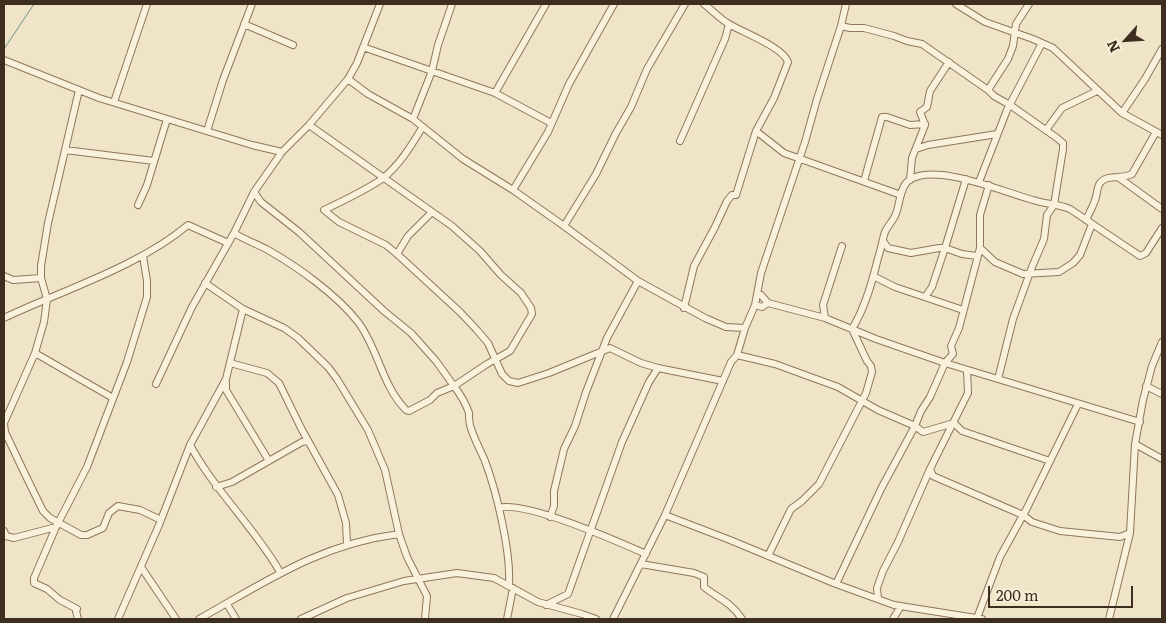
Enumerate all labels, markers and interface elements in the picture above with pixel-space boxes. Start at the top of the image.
north arrow [1101,15,1151,65]
text: N [1101,37,1124,56]
scale bar [991,576,1136,608]
text: 200 m [996,583,1039,606]

